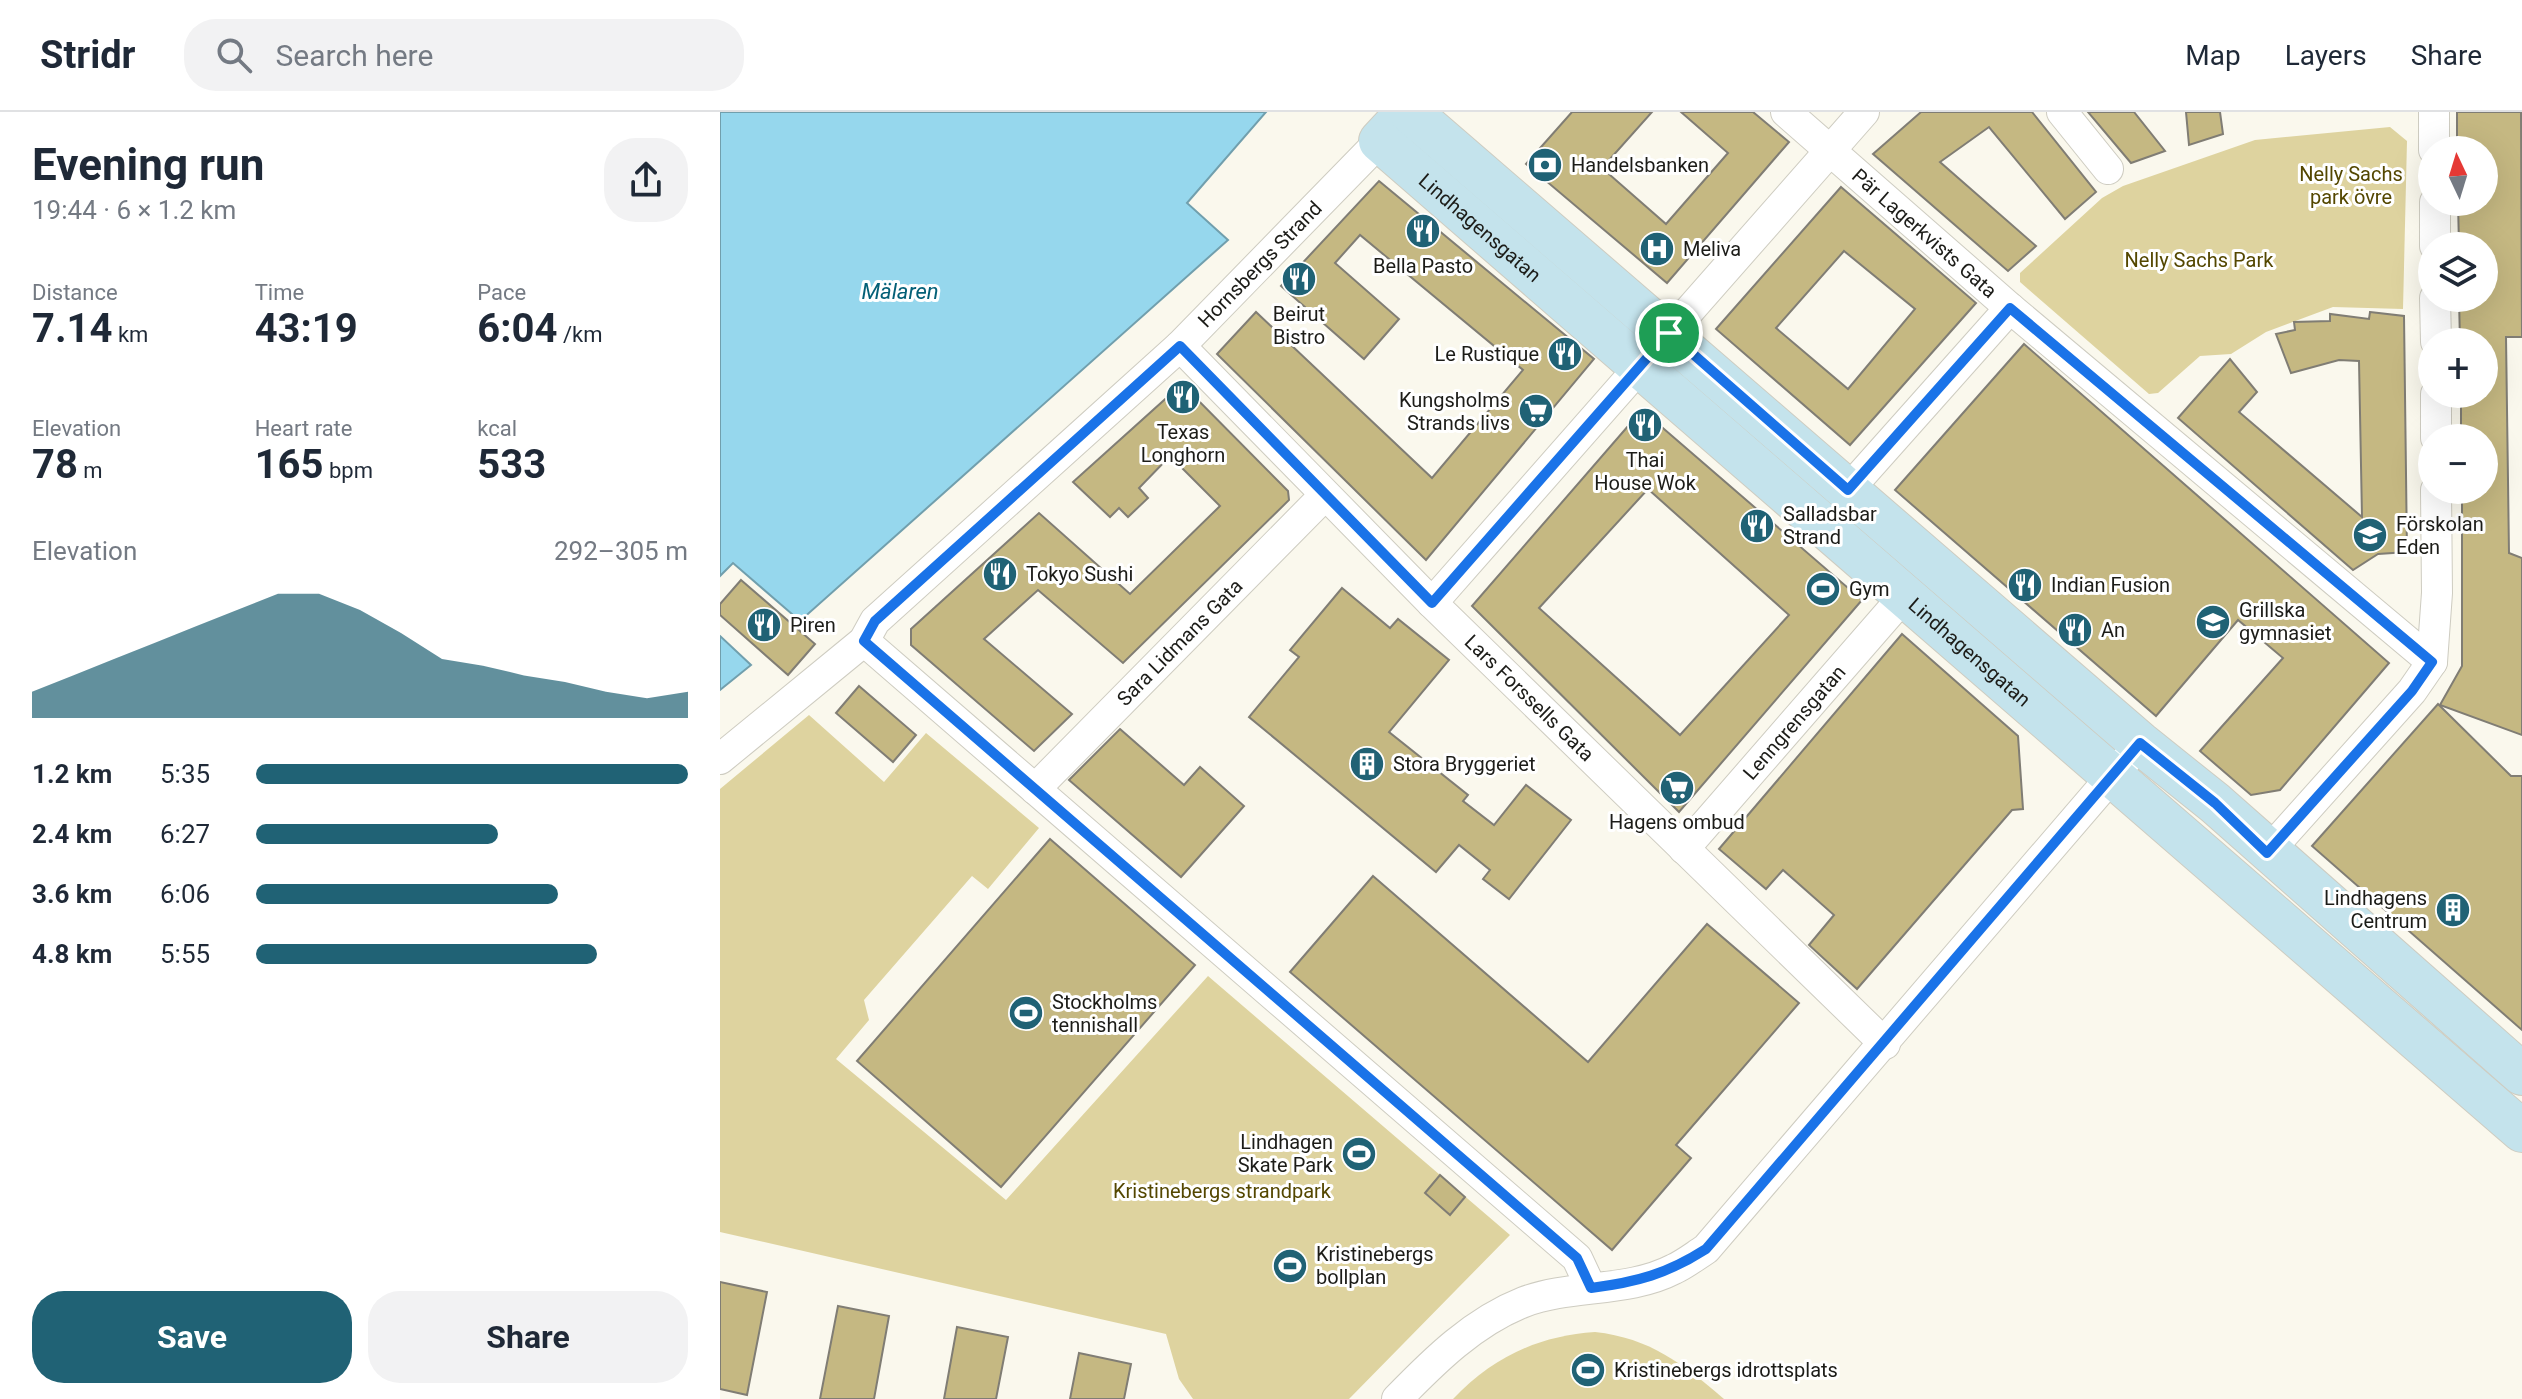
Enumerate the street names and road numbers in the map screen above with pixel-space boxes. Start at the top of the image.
street label: Pär Lagerkvists Gata [1847,163,2002,303]
street label: Lindhagensgatan [1414,168,1546,287]
street label: Hornsbergs Strand [1193,196,1327,332]
street label: Sara Lidmans Gata [1112,574,1247,711]
street label: Lindhagensgatan [1904,593,2036,712]
street label: Lars Forssells Gata [1460,630,1599,766]
street label: Lenngrensgatan [1738,660,1851,784]

